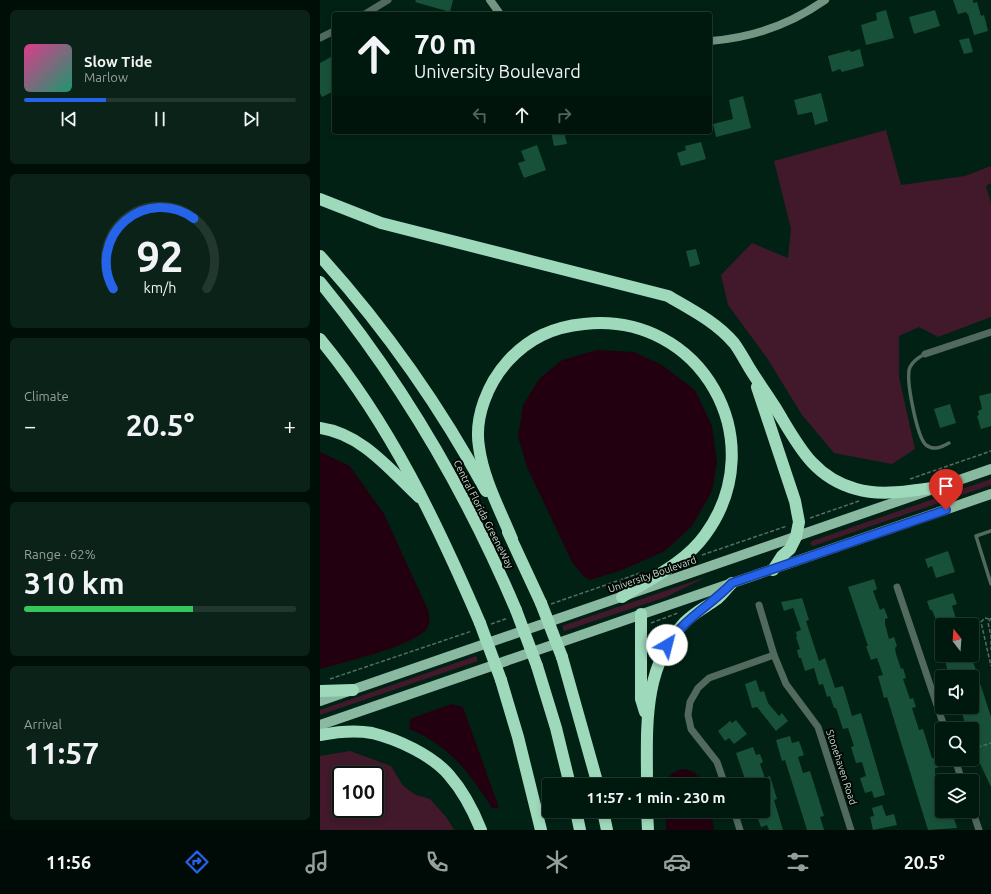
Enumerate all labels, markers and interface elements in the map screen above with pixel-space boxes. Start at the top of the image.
icon: ahead [348,28,400,80]
text: 70 m [414,28,476,59]
text: Slow Tide [84,53,152,70]
text: University Boulevard [414,61,581,81]
text: Marlow [84,70,128,84]
icon: left [469,104,491,126]
icon: ahead [511,104,533,126]
icon: right [553,104,575,126]
icon: previous [58,108,80,130]
icon: pause [149,108,171,130]
icon: next [240,108,262,130]
text: 92 [137,233,183,280]
text: km/h [144,280,176,296]
text: Climate [24,389,69,403]
text: 20.5° [126,408,194,442]
text: − [24,413,36,438]
text: + [284,413,296,438]
street label: Central Florida GreeneWay [451,458,516,570]
pin [929,469,963,510]
icon: arrive [935,475,957,497]
text: Range · 62% [24,547,96,561]
street label: University Boulevard [607,554,698,595]
text: 310 km [24,566,125,600]
north arrow [935,618,979,662]
map controls [935,618,979,818]
position arrow [646,624,688,666]
button: sound [935,670,979,714]
text: Arrival [24,717,62,731]
button: search [935,722,979,766]
street label: Stonehaven Road [824,728,859,806]
text: 11:57 [24,736,99,770]
speed limit sign: 100 [332,766,384,818]
button: layers [935,774,979,818]
text: 11:57 · 1 min · 230 m [587,789,725,806]
icon: directions [183,848,211,876]
icon: music [303,848,331,876]
icon: phone [423,848,451,876]
icon: climate [543,848,571,876]
icon: car [663,848,691,876]
icon: filters [784,848,812,876]
text: 11:56 [46,852,91,872]
text: 20.5° [904,852,945,872]

